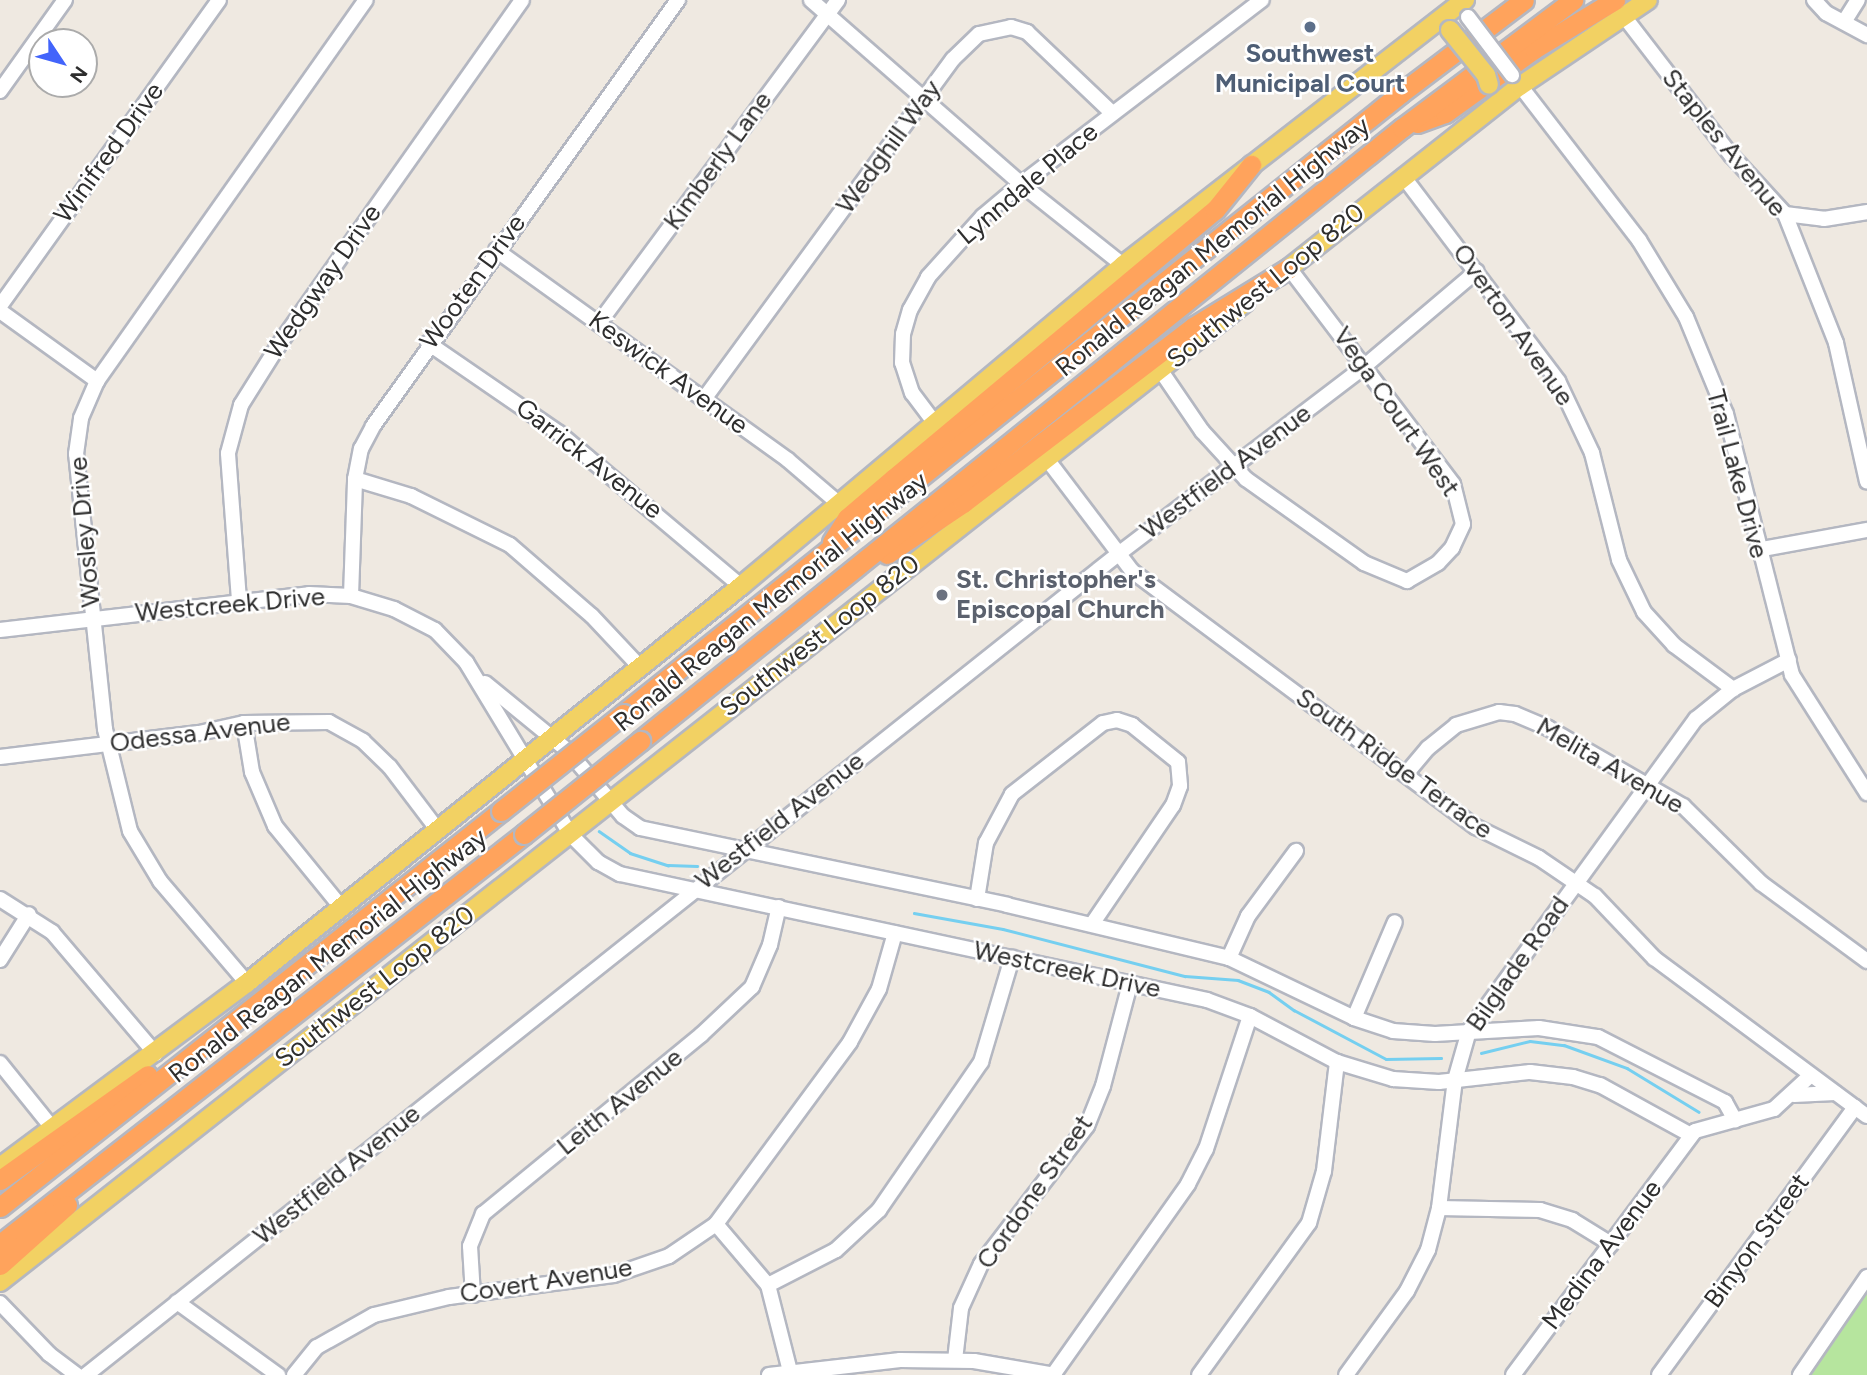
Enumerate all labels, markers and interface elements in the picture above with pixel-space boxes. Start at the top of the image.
marker: Southwest Municipal Court [1302,19,1318,35]
north arrow [28,28,98,98]
place label: Southwest Municipal Court [1215,38,1405,100]
text: N [65,62,92,87]
street label: Staples Avenue [1655,63,1793,223]
street label: Wedghill Way [830,74,948,220]
street label: Winifred Drive [48,77,170,229]
street label: Kimberly Lane [657,86,779,236]
street label: Ronald Reagan Memorial Highway [1050,111,1376,383]
street label: Lynndale Place [952,116,1104,252]
street label: Southwest Loop 820 [1161,197,1371,375]
street label: Wedgway Drive [258,199,388,365]
street label: Wooten Drive [414,208,532,356]
street label: Overton Avenue [1446,238,1580,412]
street label: Keswick Avenue [582,305,754,441]
street label: Vega Court West [1326,321,1466,503]
street label: Trail Lake Drive [1700,386,1774,562]
street label: Garrick Avenue [509,392,669,526]
street label: Westfield Avenue [1135,398,1317,546]
street label: Wosley Drive [63,455,107,609]
street label: Ronald Reagan Memorial Highway [608,466,934,738]
street label: Southwest Loop 820 [714,548,926,724]
place label: St. Christopher's Episcopal Church [956,564,1165,626]
street label: Westcreek Drive [134,581,326,629]
marker: St. Christopher's Episcopal Church [934,587,950,603]
street label: South Ridge Terrace [1289,682,1499,846]
street label: Odessa Avenue [108,706,292,760]
street label: Melita Avenue [1531,711,1689,821]
street label: Westfield Avenue [690,746,870,896]
street label: Ronald Reagan Memorial Highway [163,822,493,1090]
street label: Bilglade Road [1460,891,1576,1037]
street label: Southwest Loop 820 [269,899,481,1075]
street label: Westcreek Drive [971,935,1163,1005]
street label: Leith Avenue [551,1042,689,1162]
street label: Westfield Avenue [247,1098,427,1252]
street label: Cordone Street [970,1109,1100,1275]
street label: Binyon Street [1698,1168,1816,1314]
street label: Medina Avenue [1536,1174,1668,1336]
street label: Covert Avenue [458,1252,634,1310]

